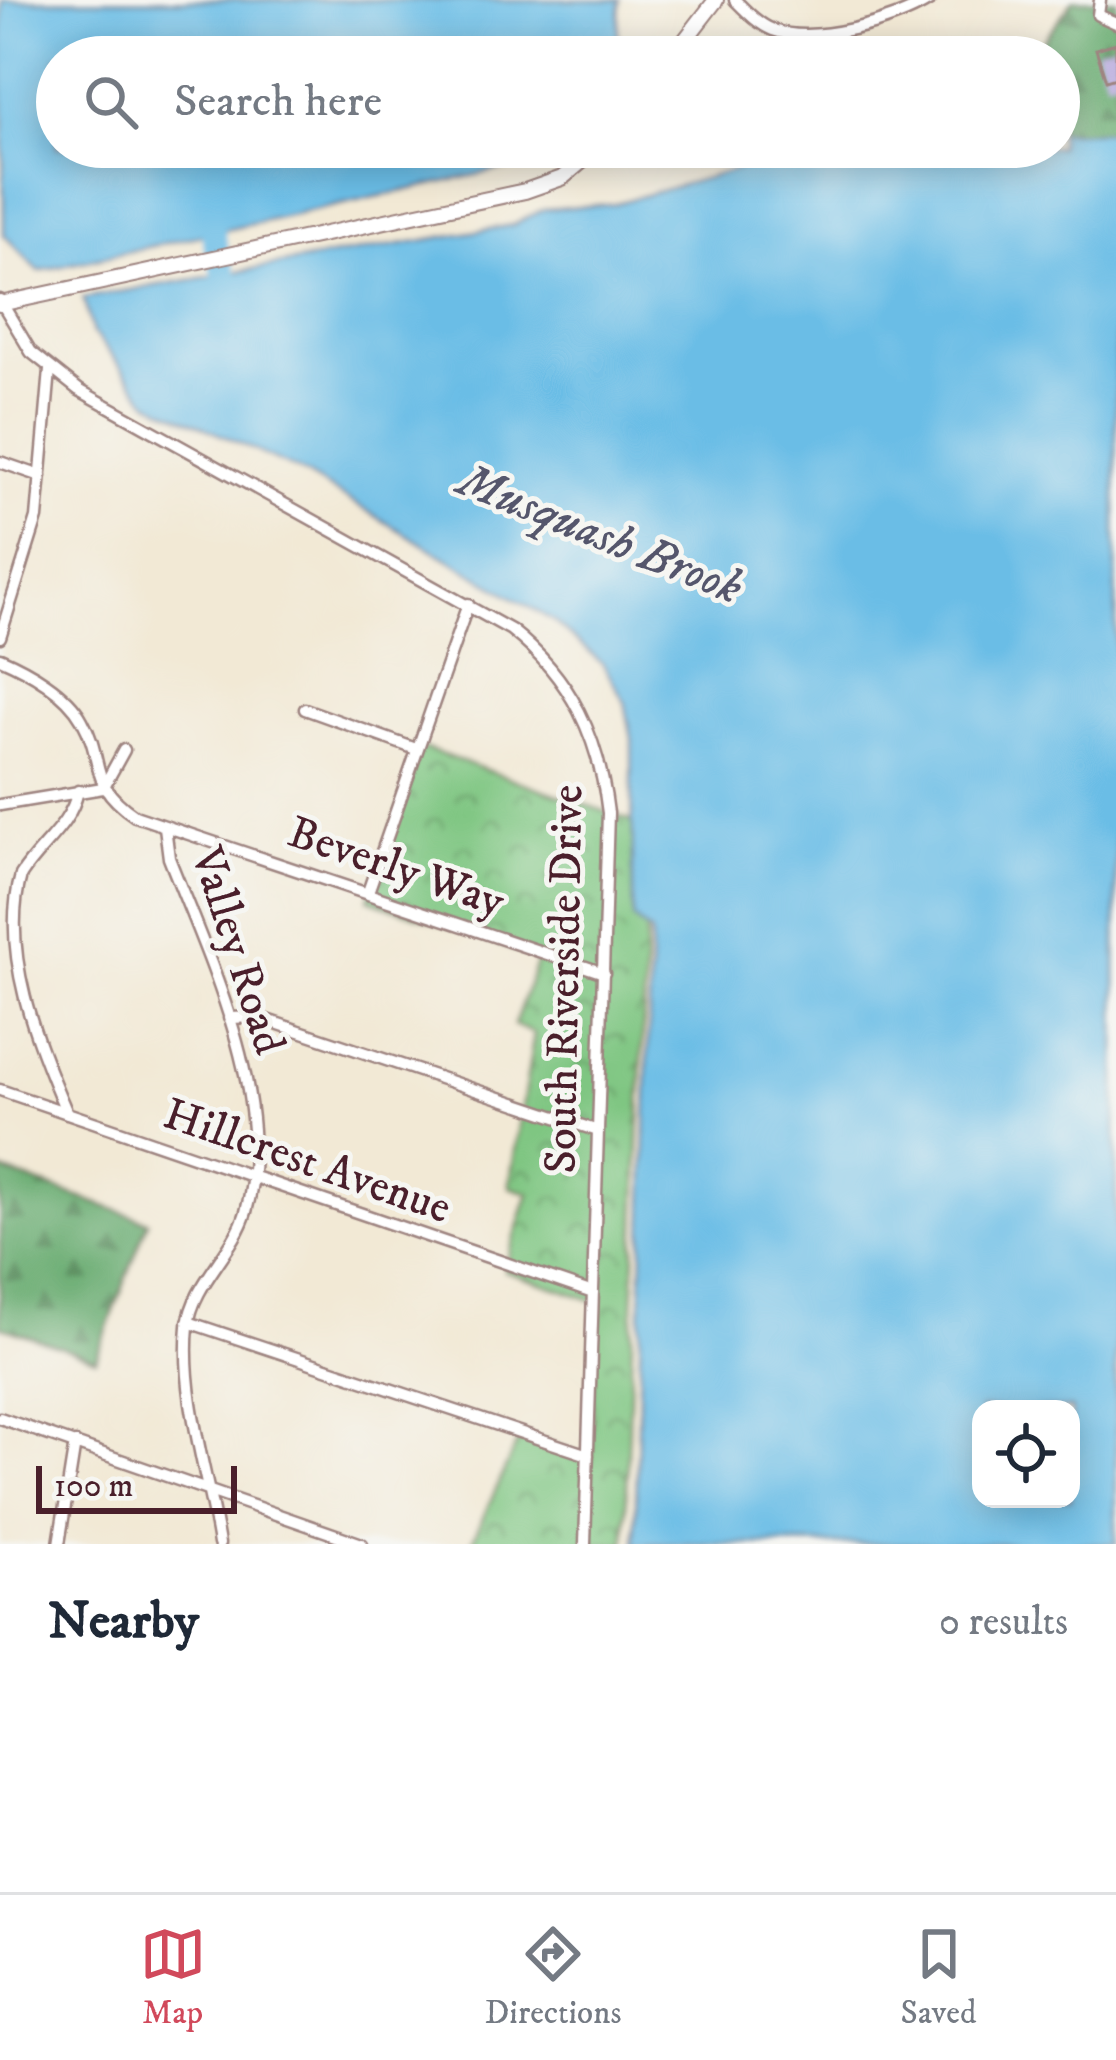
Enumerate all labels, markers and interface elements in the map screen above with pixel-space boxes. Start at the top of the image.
search box [36,36,1080,168]
icon: search [78,69,144,135]
text: Search here [174,74,382,130]
water label: Musquash Brook [446,450,751,619]
street label: South Riverside Drive [534,784,596,1174]
street label: Beverly Way [281,805,512,931]
street label: Valley Road [177,839,297,1062]
street label: Hillcrest Avenue [156,1087,458,1237]
map controls [972,1400,1080,1508]
button: locate [972,1400,1080,1508]
scale bar [36,1460,237,1513]
text: 100 m [54,1466,133,1507]
text: Nearby [48,1590,199,1654]
text: 0 results [939,1598,1068,1647]
tab: Map [140,1921,206,2034]
tab: Directions [485,1921,621,2034]
tab: Saved [901,1921,976,2034]

